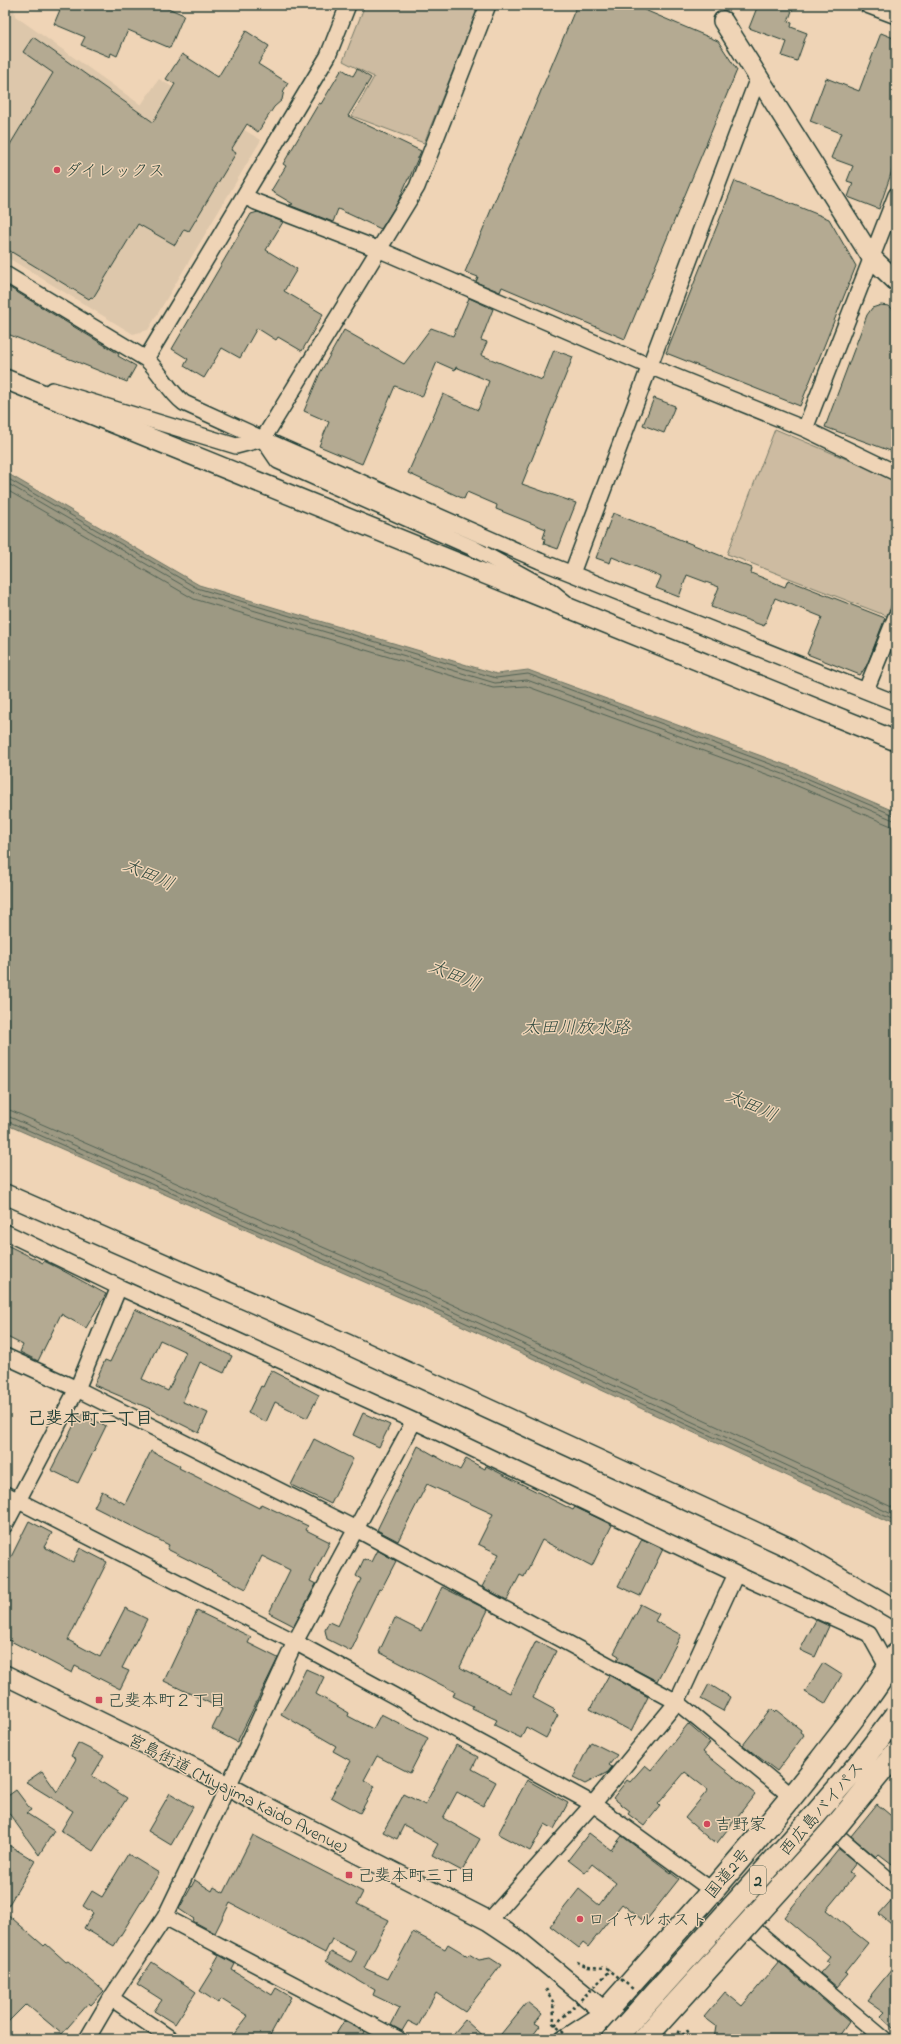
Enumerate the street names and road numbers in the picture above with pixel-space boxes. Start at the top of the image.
street label: 宮島街道 (Miyajima Kaido Avenue) [123,1728,351,1862]
street label: 西広島バイパス [774,1756,870,1862]
street label: 国道2号 [699,1843,757,1905]
road number: 2 [750,1866,766,1894]

